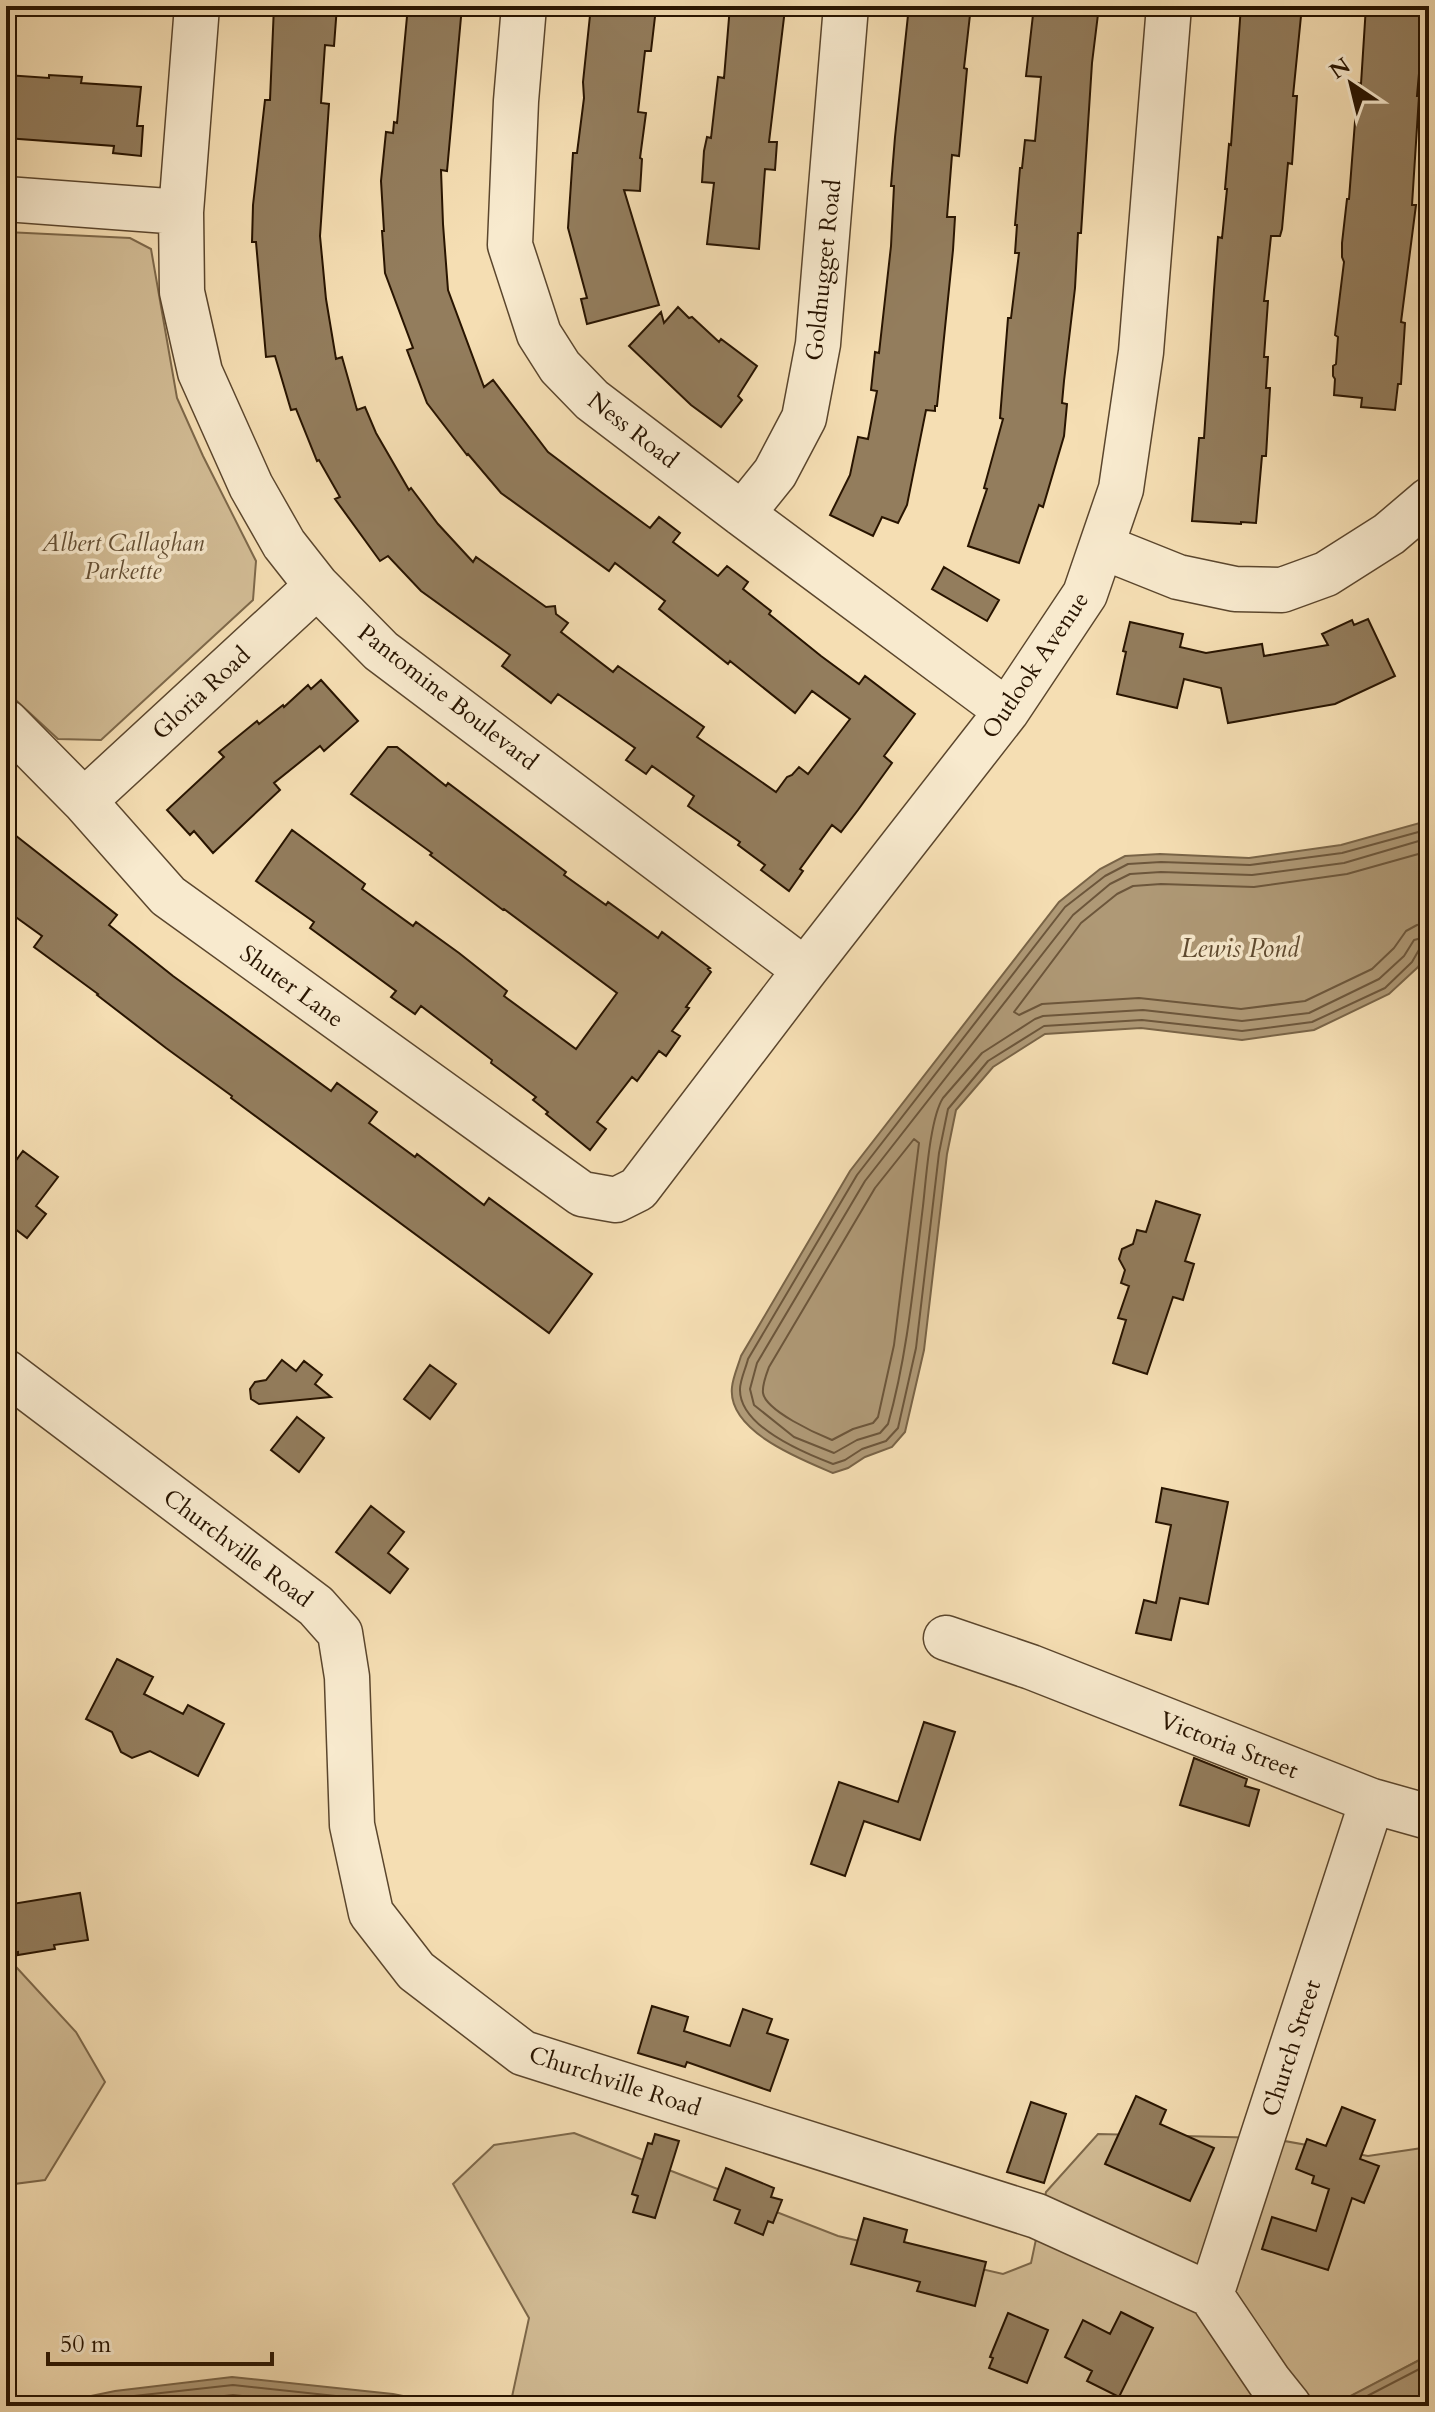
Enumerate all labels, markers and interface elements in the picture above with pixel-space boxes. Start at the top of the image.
north arrow [1311,44,1391,124]
text: N [1324,51,1357,86]
street label: Goldnugget Road [798,177,849,362]
street label: Ness Road [581,385,685,476]
park label: Albert Callaghan Parkette [41,527,205,588]
street label: Outlook Avenue [974,585,1097,745]
street label: Pantomine Boulevard [351,617,545,778]
street label: Gloria Road [145,639,258,747]
water label: Lewis Pond [1181,931,1301,966]
street label: Shuter Lane [233,937,351,1035]
street label: Churchville Road [156,1481,319,1616]
street label: Victoria Street [1155,1704,1303,1787]
street label: Church Street [1254,1975,1329,2121]
street label: Churchville Road [525,2038,705,2125]
scale bar [48,2316,272,2366]
text: 50 m [60,2328,112,2361]

